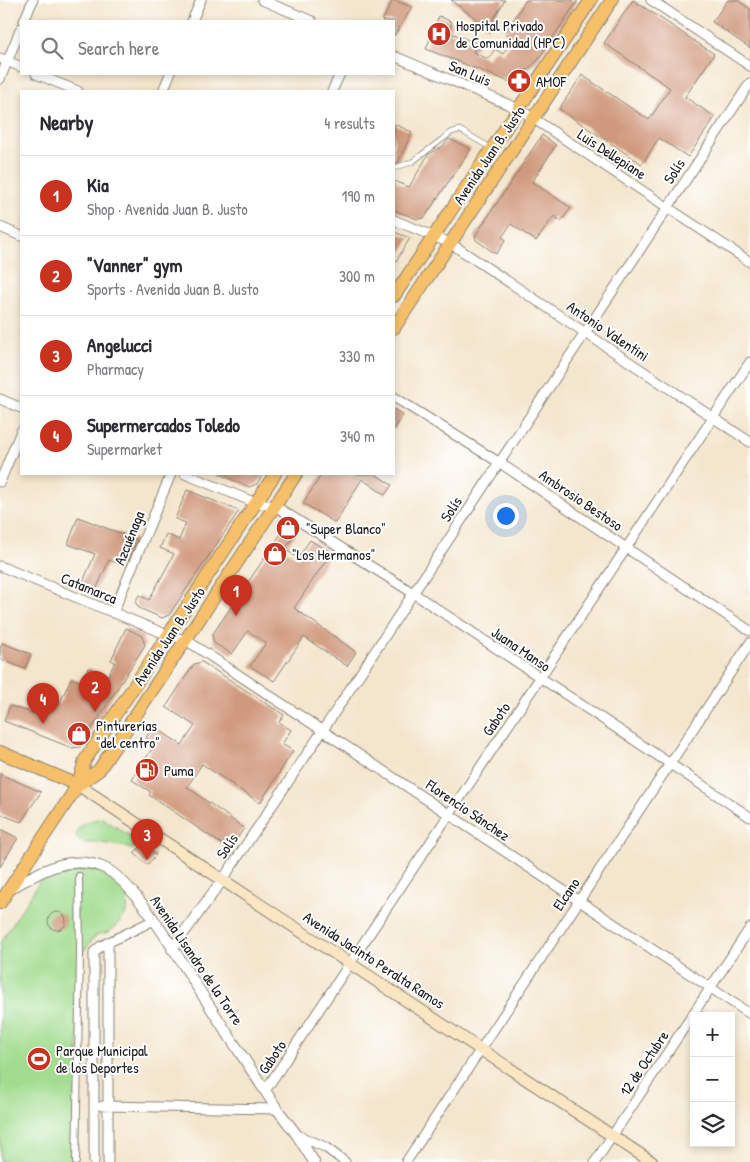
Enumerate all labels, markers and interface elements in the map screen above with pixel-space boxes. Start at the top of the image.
place label: Hospital Privado de Comunidad (HPC) [456,15,566,53]
search box [20,20,395,75]
hospital icon: Hospital Privado de Comunidad (HPC) [426,21,452,47]
icon: search [38,34,66,62]
text: Search here [78,35,159,61]
street label: San Luis [446,55,494,91]
pharmacy icon: AMOF [506,68,532,94]
place label: AMOF [536,71,567,92]
street label: Avenida Juan B. Justo [448,101,530,209]
text: Nearby [40,108,93,137]
text: 4 results [324,112,375,134]
street label: Luis Dellepiane [574,124,650,184]
street label: Solís [658,154,690,188]
text: Kia [87,172,109,198]
text: 1 [53,185,59,207]
text: 190 m [342,185,375,207]
text: Shop · Avenida Juan B. Justo [87,198,248,220]
text: "Vanner" gym [87,252,182,278]
text: 2 [52,265,60,287]
text: 300 m [339,265,375,287]
text: Sports · Avenida Juan B. Justo [87,278,259,300]
street label: Antonio Valentini [563,296,653,366]
text: Angelucci [87,332,153,358]
text: 3 [52,345,60,367]
text: 330 m [339,345,375,367]
text: Pharmacy [87,358,144,380]
text: Supermercados Toledo [87,412,240,438]
text: 4 [53,425,59,447]
text: 340 m [340,425,375,447]
text: Supermarket [87,438,162,460]
street label: Ambrosio Bestoso [535,464,627,536]
street label: Solís [435,492,467,526]
your location [493,503,519,529]
street label: Azcuénaga [109,508,149,568]
shop icon: "Super Blanco" [275,515,301,541]
place label: "Super Blanco" [306,518,386,539]
shop icon: "Los Hermanos" [262,541,288,567]
place label: "Los Hermanos" [292,544,375,565]
street label: Catamarca [58,567,120,609]
pin: 1 [220,575,252,616]
street label: Avenida Juan B. Justo [128,582,210,690]
street label: Juana Manso [487,622,555,676]
pin: 2 [79,671,111,712]
pin: 4 [27,683,59,724]
street label: Gaboto [477,698,515,740]
place label: Pinturerías "del centro" [96,715,160,753]
shop icon: Pinturerías "del centro" [66,721,92,747]
fuel station icon: Puma [134,757,160,783]
place label: Puma [164,760,193,781]
street label: Florencio Sánchez [421,774,515,846]
pin: 3 [131,819,163,860]
street label: Solís [211,829,243,863]
street label: Elcano [547,874,585,914]
street label: Avenida Lisandro de la Torre [146,891,248,1029]
street label: Avenida Jacinto Peralta Ramos [299,906,449,1014]
map controls [690,1012,735,1147]
button: + [690,1012,735,1057]
street label: 12 de Octubre [614,1026,674,1100]
street label: Gaboto [253,1036,291,1078]
place label: Parque Municipal de los Deportes [56,1040,148,1078]
sports icon: Parque Municipal de los Deportes [26,1046,52,1072]
button: − [690,1057,735,1102]
button: layers [690,1102,735,1147]

